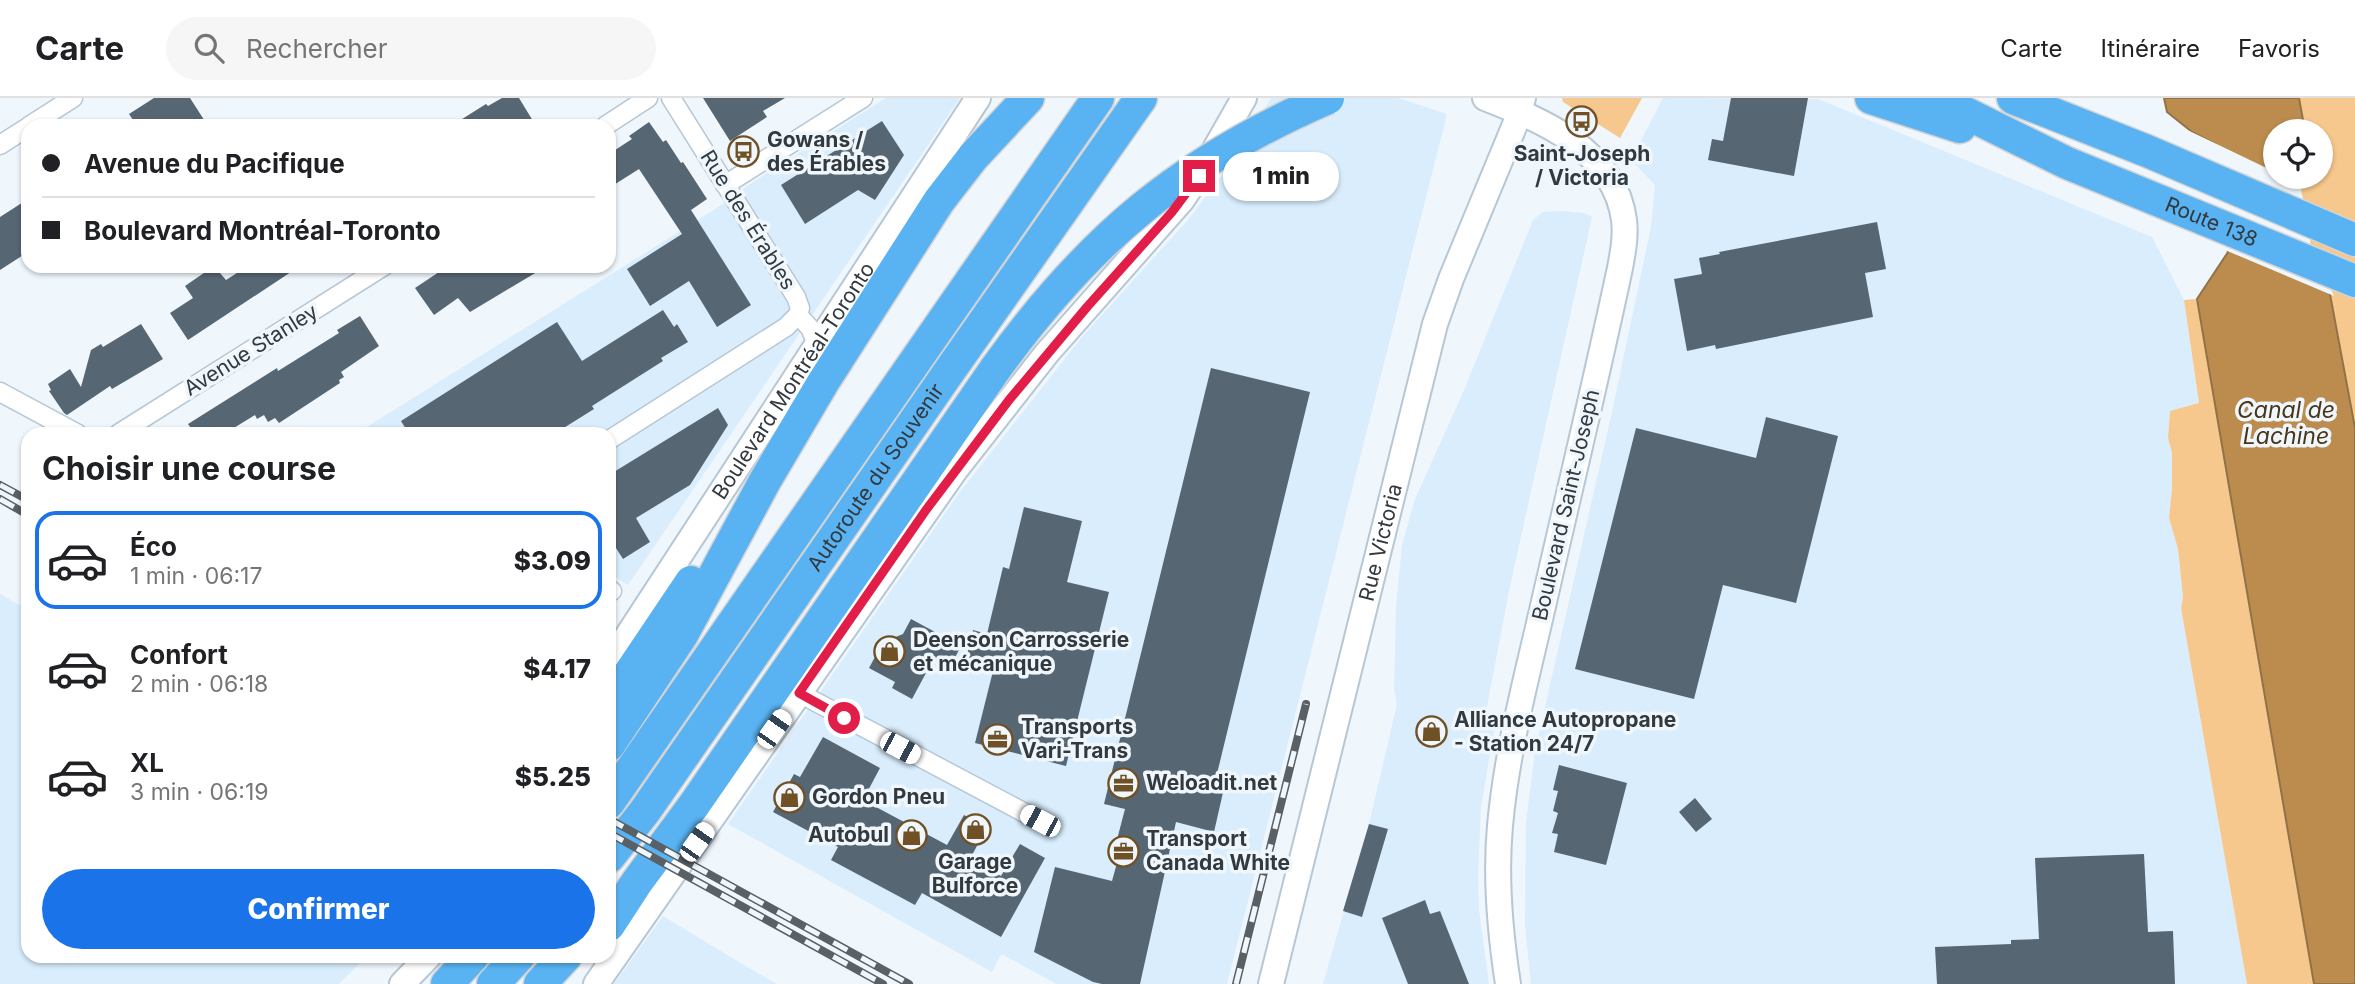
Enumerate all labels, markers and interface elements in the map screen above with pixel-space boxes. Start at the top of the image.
search box [166,17,656,80]
text: Carte [35,28,124,68]
icon: search [190,29,228,67]
text: Rechercher [246,33,388,64]
text: Carte [2000,34,2062,63]
text: Itinéraire [2100,34,2200,63]
text: Favoris [2238,34,2320,63]
bus stop icon: Saint-Joseph / Victoria [1565,105,1599,139]
map controls [2263,119,2333,189]
button: locate [2263,119,2333,189]
place label: Gowans / des Érables [767,127,886,176]
bus stop icon: Gowans / des Érables [727,135,761,169]
place label: Saint-Joseph / Victoria [1514,141,1650,190]
street label: Rue des Érables [695,145,802,294]
text: Avenue du Pacifique [84,148,345,179]
callout: 1 min [1224,152,1339,200]
route end [1183,160,1215,192]
text: 1 min [1252,162,1310,190]
street label: Route 138 [2162,192,2261,252]
text: Boulevard Montréal-Toronto [84,215,441,246]
street label: Boulevard Montréal-Toronto [707,257,880,504]
street label: Avenue Stanley [179,298,322,401]
street label: Autoroute du Souvenir [802,379,949,576]
street label: Boulevard Saint-Joseph [1527,387,1604,623]
water label: Canal de Lachine [2237,396,2335,450]
text: Choisir une course [42,449,336,488]
street label: Rue Victoria [1354,481,1407,604]
icon: car [46,529,109,592]
text: Éco [130,531,177,562]
text: $3.09 [514,545,591,576]
text: 1 min · 06:17 [130,562,262,590]
place label: Deenson Carrosserie et mécanique [913,627,1129,676]
shop icon: Deenson Carrosserie et mécanique [873,635,907,669]
icon: car [46,637,109,700]
text: Confort [130,639,228,670]
text: $4.17 [523,653,591,684]
text: 2 min · 06:18 [130,670,268,698]
route start [828,702,860,734]
car [754,706,795,752]
place label: Alliance Autopropane - Station 24/7 [1454,707,1676,756]
place label: Transports Vari-Trans [1021,714,1134,763]
shop icon: Alliance Autopropane - Station 24/7 [1414,715,1448,749]
office icon: Transports Vari-Trans [981,722,1015,756]
car [877,729,924,767]
icon: car [46,745,109,808]
text: XL [130,747,164,778]
text: $5.25 [515,761,591,792]
office icon: Weloadit.net [1106,766,1140,800]
place label: Weloadit.net [1146,770,1277,795]
text: 3 min · 06:19 [130,778,269,806]
shop icon: Gordon Pneu [772,780,806,814]
place label: Gordon Pneu [812,784,945,809]
car [1017,802,1064,840]
shop icon: Garage Bulforce [958,813,992,847]
shop icon: Autobul [895,818,929,852]
car [677,819,718,865]
place label: Autobul [808,822,889,847]
place label: Transport Canada White [1146,826,1290,875]
office icon: Transport Canada White [1106,834,1140,868]
place label: Garage Bulforce [932,849,1018,898]
button: Confirmer [42,869,595,949]

